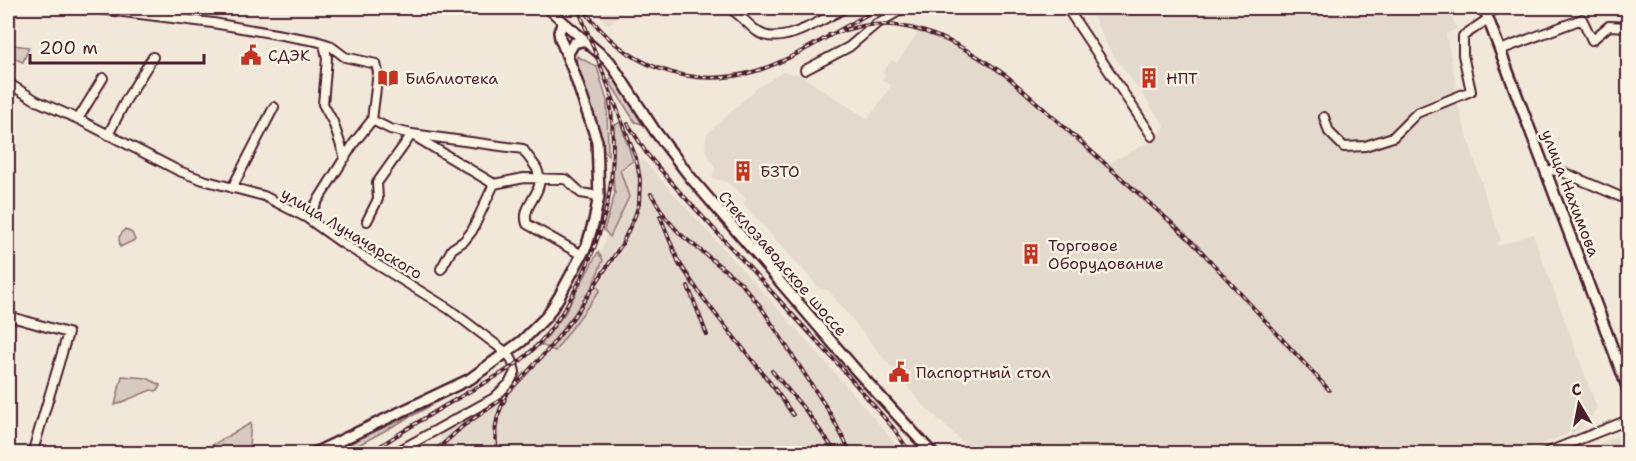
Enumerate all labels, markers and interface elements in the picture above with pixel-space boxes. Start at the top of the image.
scale bar [30,27,204,65]
text: 200 m [39,36,98,60]
public building icon: СДЭК [239,43,263,67]
place label: СДЭК [268,45,311,66]
library icon: Библиотека [376,66,400,90]
building icon: НПТ [1137,66,1161,90]
place label: Библиотека [405,68,498,89]
place label: НПТ [1166,68,1198,89]
street label: улица Нахимова [1537,127,1604,260]
building icon: БЗТО [731,159,755,183]
place label: БЗТО [760,161,800,182]
street label: улица Луначарского [277,183,426,284]
street label: Стеклозаводское шоссе [714,186,852,340]
place label: Торговое Оборудование [1048,235,1164,274]
building icon: Торговое Оборудование [1019,242,1043,266]
public building icon: Паспортный стол [887,360,911,384]
place label: Паспортный стол [916,362,1050,383]
north arrow [1549,374,1609,434]
text: С [1570,378,1583,401]

